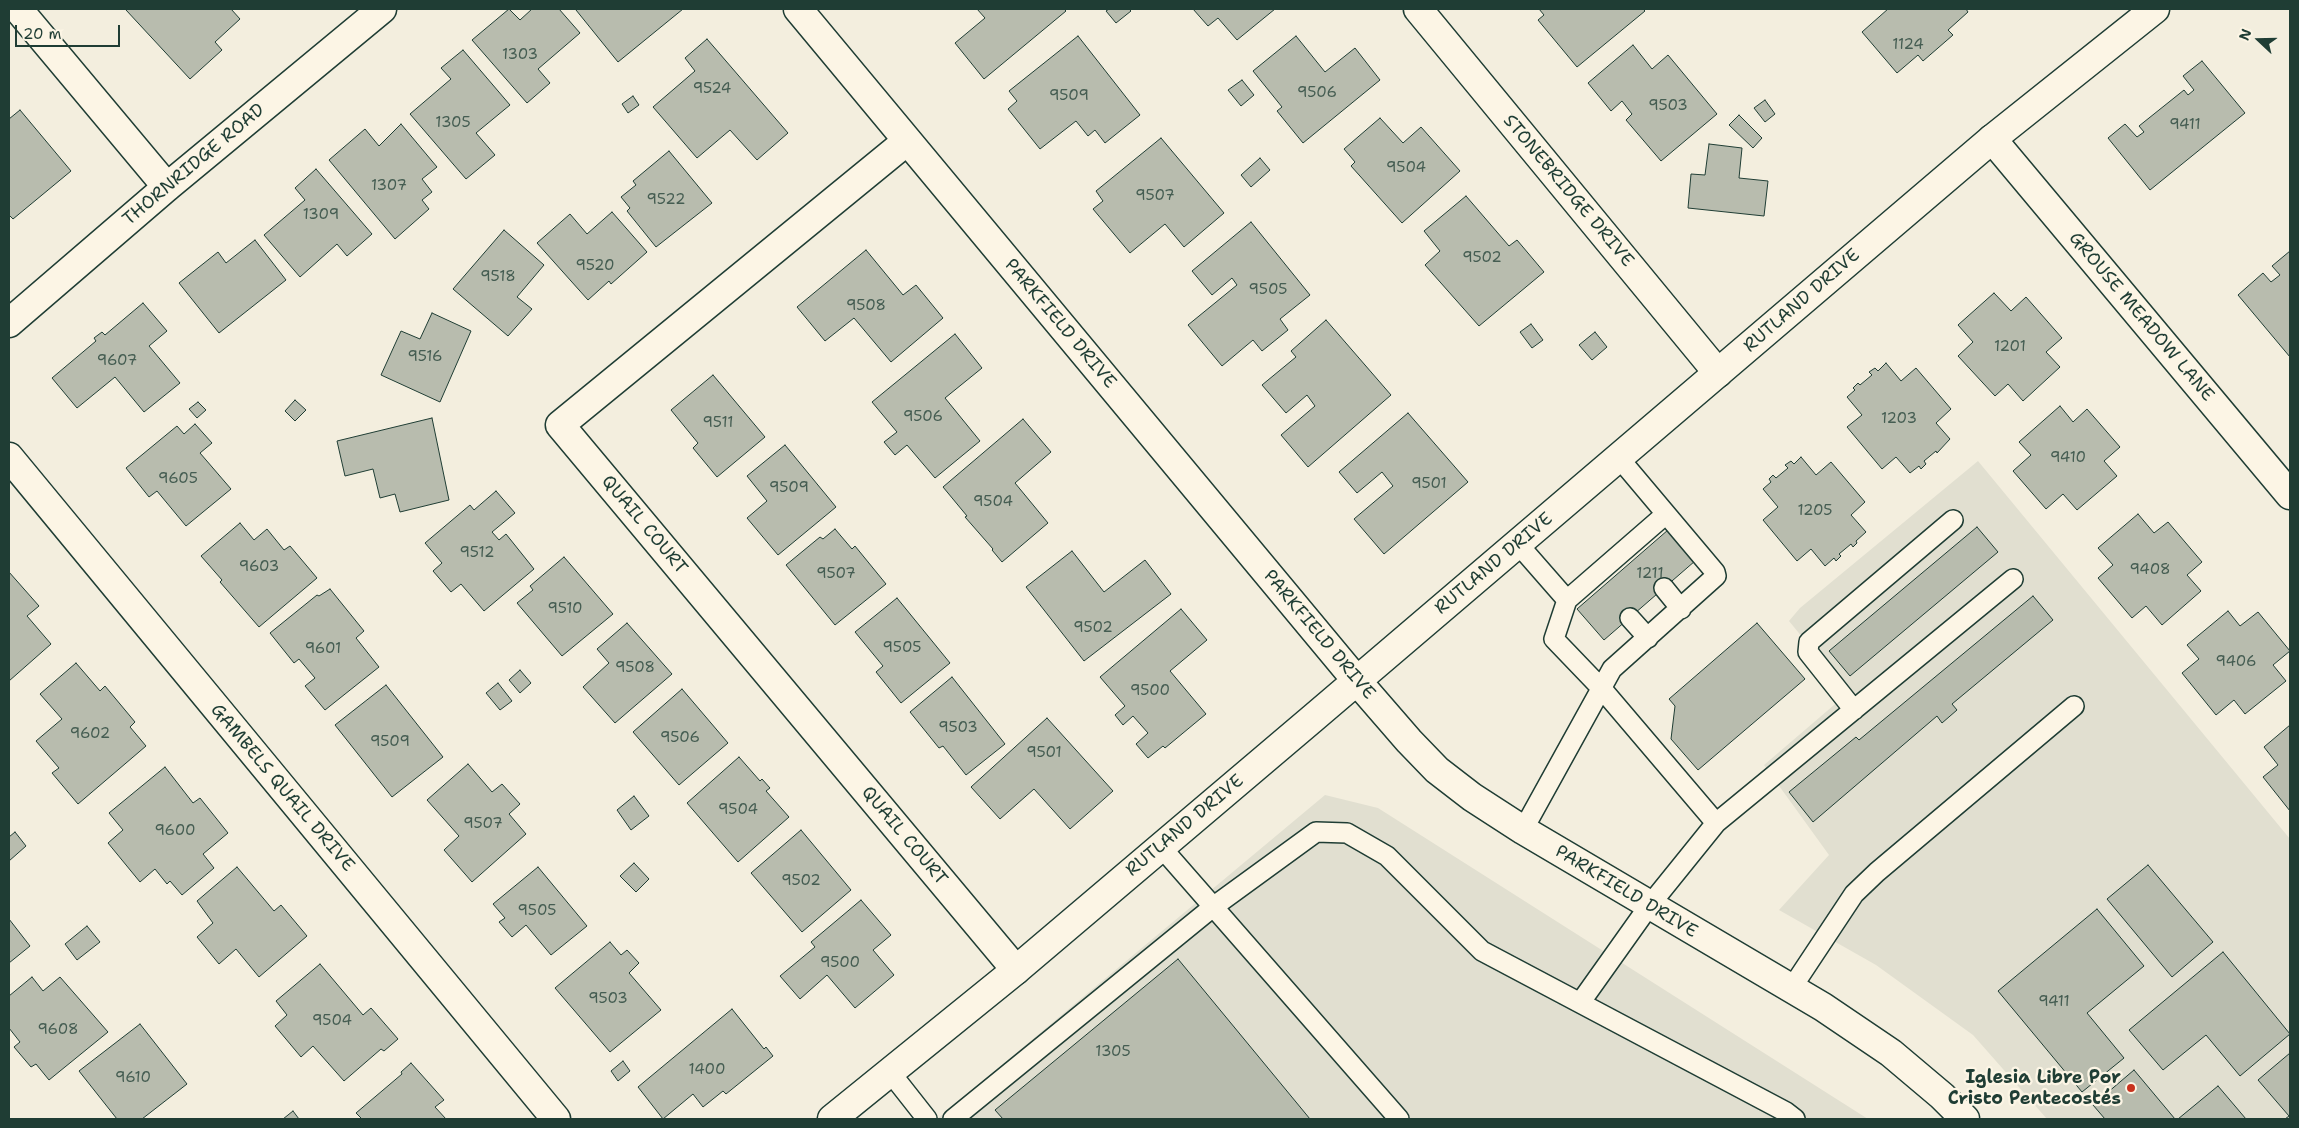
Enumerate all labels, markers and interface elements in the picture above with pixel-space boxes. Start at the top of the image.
scale bar [18,15,122,47]
north arrow [2234,15,2284,65]
text: 20 m [23,24,62,44]
text: N [2235,26,2255,43]
house number: 1124 [1892,36,1924,54]
house number: 1303 [502,46,538,64]
house number: 9524 [693,80,731,98]
house number: 9506 [1297,84,1337,102]
house number: 9509 [1049,87,1089,105]
house number: 9503 [1648,97,1688,115]
street label: THORNRIDGE ROAD [119,99,269,231]
street label: STONEBRIDGE DRIVE [1498,111,1638,271]
house number: 1305 [435,114,471,132]
house number: 9411 [2169,116,2201,134]
house number: 9504 [1386,159,1426,177]
house number: 1307 [371,177,407,195]
house number: 9507 [1135,187,1175,205]
house number: 9522 [647,191,685,209]
house number: 1309 [303,206,339,224]
street label: GROUSE MEADOW LANE [2064,228,2218,406]
street label: RUTLAND DRIVE [1739,245,1865,357]
house number: 9502 [1462,249,1502,267]
street label: PARKFIELD DRIVE [1000,255,1120,393]
house number: 9520 [575,257,615,275]
house number: 9518 [480,268,516,286]
house number: 9505 [1249,281,1287,299]
house number: 9508 [846,297,886,315]
house number: 1201 [1994,338,2026,356]
house number: 9516 [407,348,443,366]
house number: 9607 [97,352,137,370]
house number: 9506 [903,408,943,426]
house number: 1203 [1881,410,1917,428]
house number: 9511 [703,414,733,432]
house number: 9410 [2050,449,2086,467]
house number: 9605 [158,470,198,488]
street label: QUAIL COURT [596,471,692,579]
house number: 9501 [1411,475,1447,493]
house number: 9509 [769,479,809,497]
house number: 9504 [973,493,1013,511]
house number: 1205 [1797,502,1833,520]
street label: RUTLAND DRIVE [1431,509,1557,619]
house number: 9512 [460,544,494,562]
house number: 9603 [239,558,279,576]
house number: 9408 [2129,561,2171,579]
house number: 9507 [816,565,856,583]
house number: 1211 [1636,565,1664,583]
street label: PARKFIELD DRIVE [1259,566,1379,704]
house number: 9510 [547,600,583,618]
house number: 9502 [1073,619,1113,637]
house number: 9505 [883,639,921,657]
house number: 9601 [305,640,341,658]
house number: 9406 [2216,653,2256,671]
house number: 9508 [615,659,655,677]
house number: 9500 [1130,682,1170,700]
street label: GAMBELS QUAIL DRIVE [205,700,359,876]
house number: 9503 [938,719,978,737]
house number: 9602 [70,725,110,743]
house number: 9506 [660,729,700,747]
house number: 9509 [370,733,410,751]
house number: 9501 [1026,744,1062,762]
street label: RUTLAND DRIVE [1122,771,1248,881]
street label: QUAIL COURT [856,782,952,890]
house number: 9504 [718,801,758,819]
house number: 9507 [463,815,503,833]
house number: 9600 [154,822,196,840]
street label: PARKFIELD DRIVE [1551,841,1701,943]
house number: 9502 [781,872,821,890]
house number: 9505 [518,902,556,920]
house number: 9500 [820,954,860,972]
house number: 9503 [588,990,628,1008]
house number: 9411 [2038,993,2070,1011]
house number: 9504 [312,1012,352,1030]
house number: 9608 [37,1021,79,1039]
house number: 1305 [1095,1043,1131,1061]
house number: 1400 [689,1061,725,1079]
place label: Iglesia Libre Por Cristo Pentecostés [1948,1067,2121,1110]
house number: 9610 [115,1069,151,1087]
marker: Iglesia Libre Por Cristo Pentecostés [2125,1082,2137,1094]

